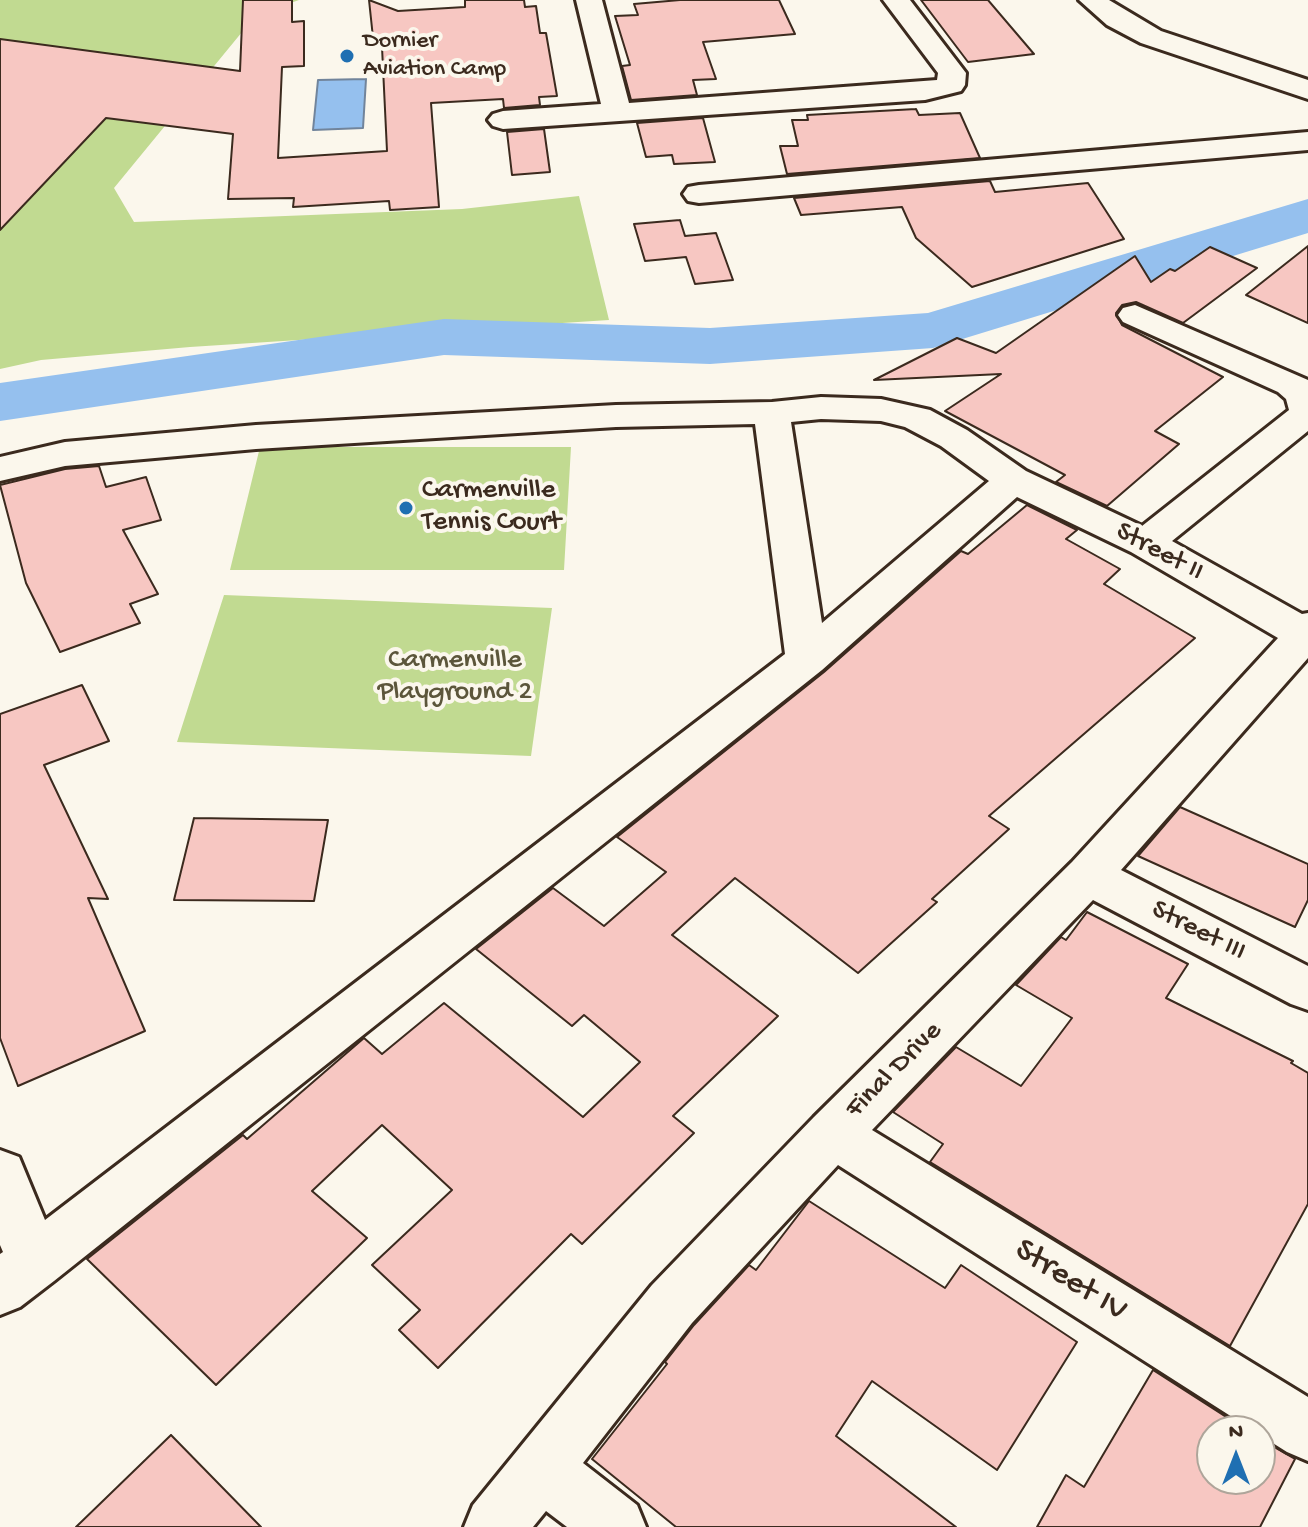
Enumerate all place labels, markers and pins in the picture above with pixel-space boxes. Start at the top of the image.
place label: Dornier Aviation Camp [363,28,506,84]
marker: Dornier Aviation Camp [338,47,356,65]
place label: Carmenville Tennis Court [422,475,561,541]
marker: Carmenville Tennis Court [397,499,415,517]

